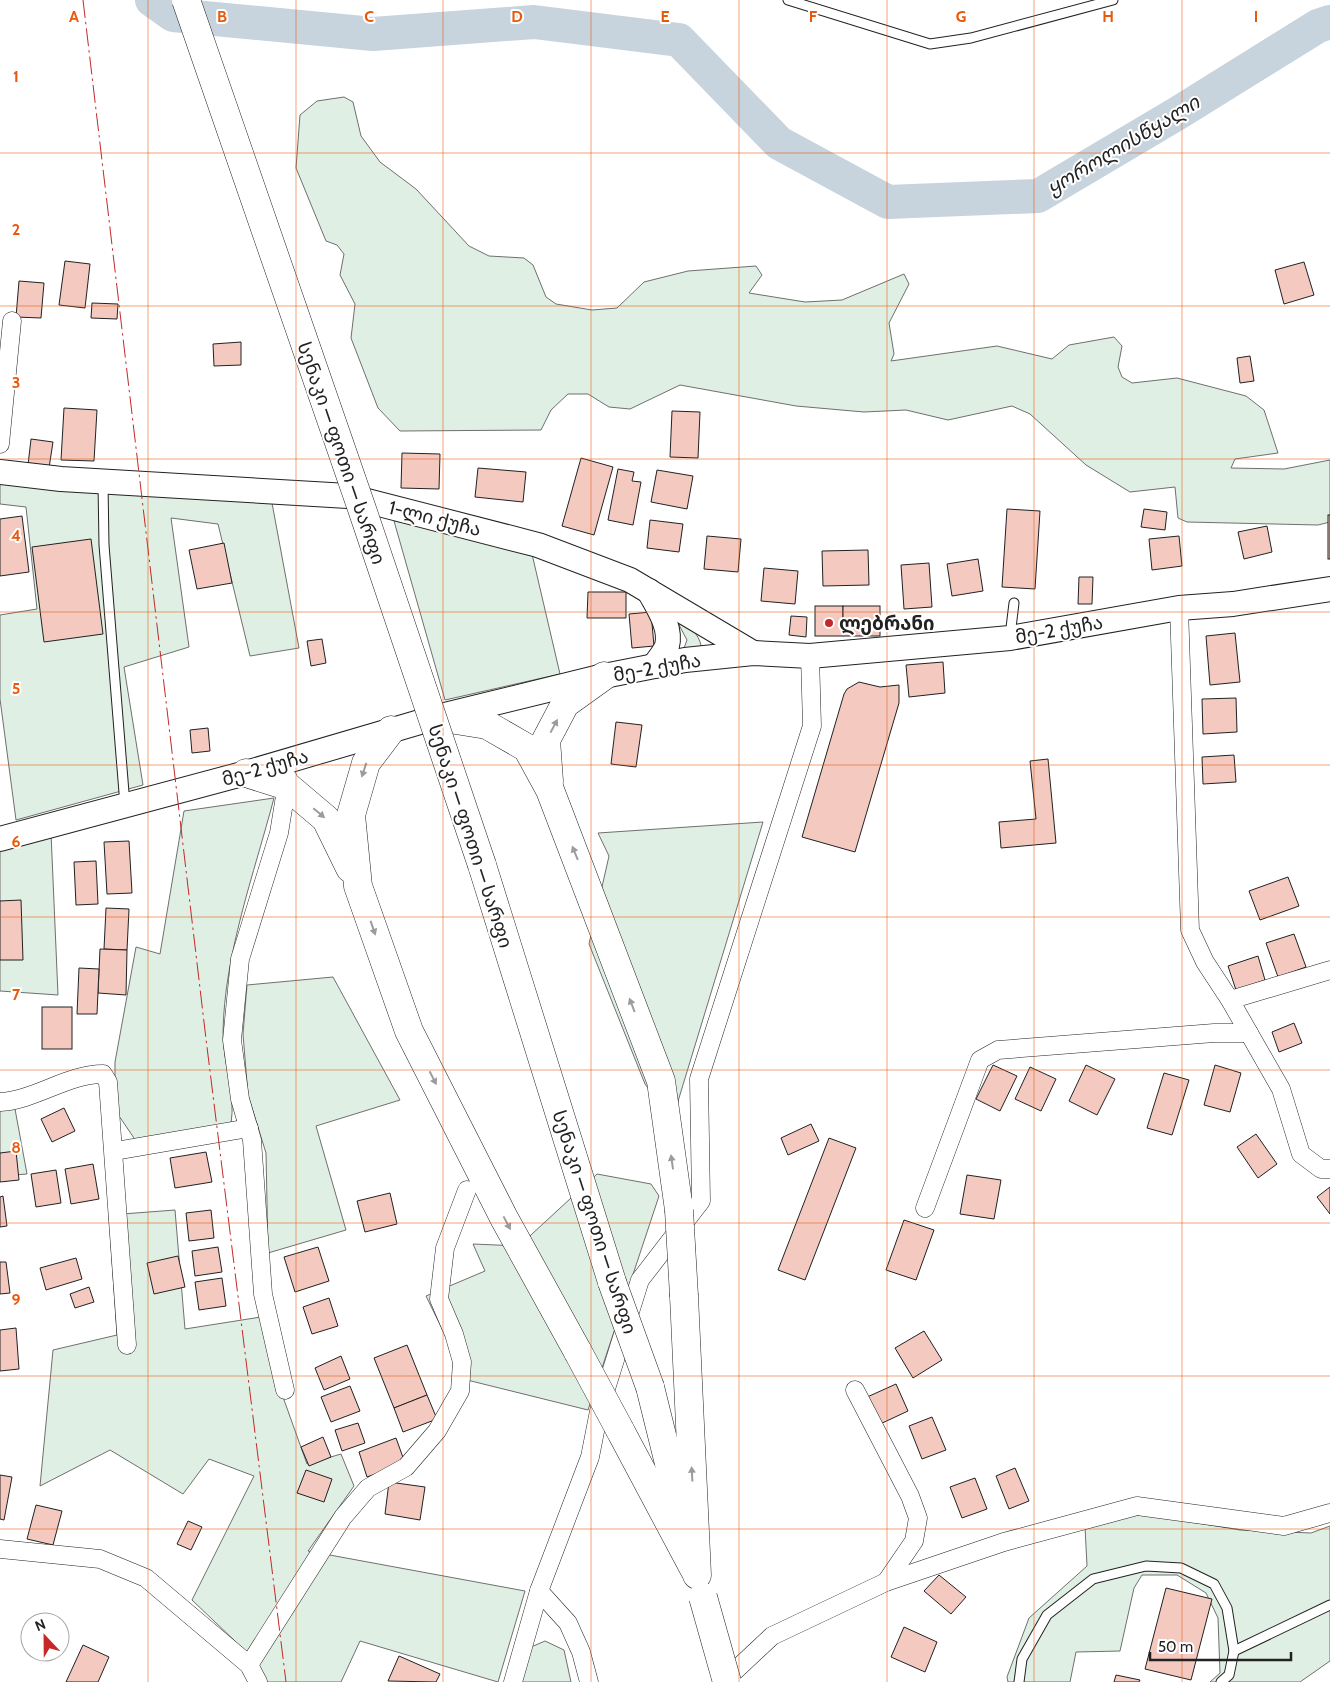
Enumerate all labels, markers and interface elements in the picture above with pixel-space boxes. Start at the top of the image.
text: A [69,7,79,26]
text: B [217,7,227,26]
text: C [364,7,374,26]
text: D [511,7,523,26]
text: E [660,7,670,26]
text: F [809,7,818,26]
text: G [956,7,966,26]
text: H [1102,7,1114,26]
text: I [1254,7,1258,26]
text: 1 [13,67,19,86]
water label: ყოროლისწყალი [1042,89,1205,200]
text: 2 [12,220,20,239]
street label: სენაკი — ფოთი — სარფი [293,339,390,567]
text: 3 [12,373,20,392]
street label: 1-ლი ქუჩა [386,496,484,542]
text: 4 [11,526,21,545]
street label: მე-2 ქუჩა [1013,610,1105,649]
place label: ლებრანი [839,612,935,635]
marker: ლებრანი [823,617,835,629]
street label: მე-2 ქუჩა [611,648,703,687]
text: 5 [12,679,20,698]
one-way arrow [550,718,558,733]
street label: სენაკი — ფოთი — სარფი [423,722,518,951]
street label: მე-2 ქუჩა [219,744,311,791]
one-way arrow [360,763,368,778]
one-way arrow [312,807,325,818]
text: 6 [12,832,21,851]
one-way arrow [571,845,579,860]
one-way arrow [369,921,377,936]
text: 7 [12,985,21,1004]
one-way arrow [628,997,636,1012]
one-way arrow [429,1071,437,1085]
street label: სენაკი — ფოთი — სარფი [547,1108,642,1337]
text: 8 [11,1138,21,1157]
one-way arrow [668,1153,676,1169]
one-way arrow [503,1216,511,1230]
text: 9 [12,1290,21,1309]
one-way arrow [688,1465,696,1481]
north arrow [20,1612,70,1662]
text: N [32,1615,48,1635]
scale bar [1150,1630,1291,1662]
text: 50 m [1158,1638,1193,1656]

